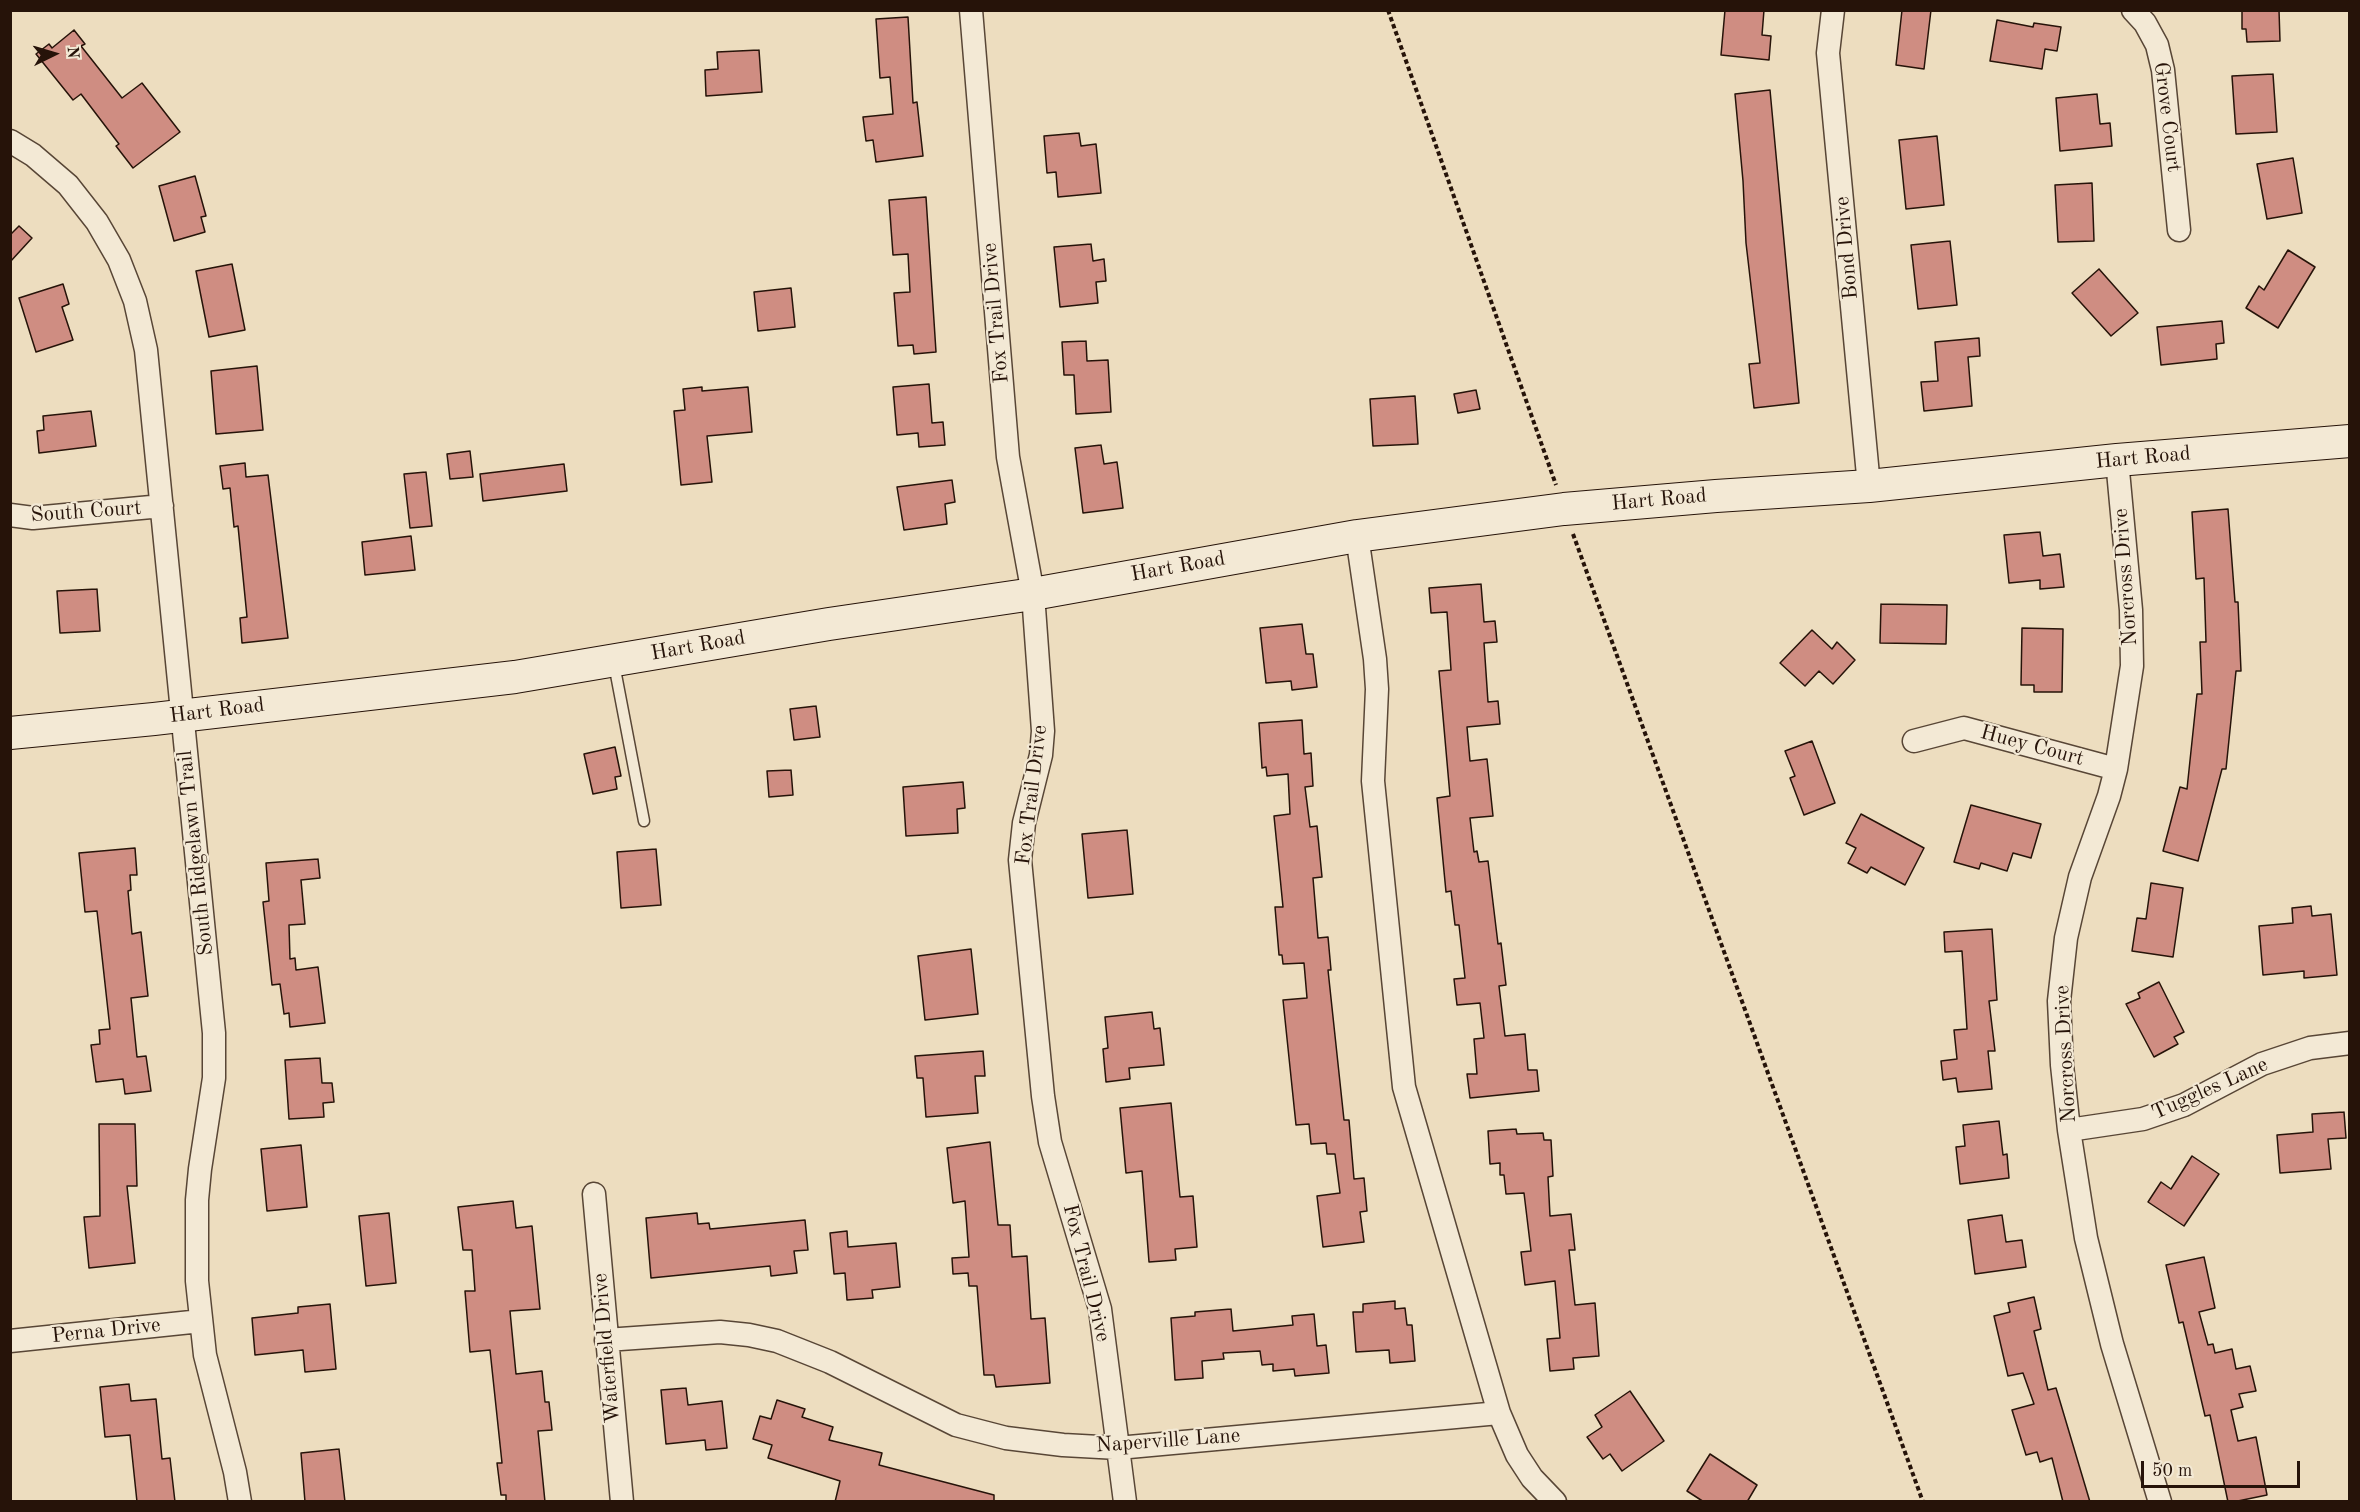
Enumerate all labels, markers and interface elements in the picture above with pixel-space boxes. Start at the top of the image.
north arrow [24,24,84,84]
text: N [63,46,80,59]
street label: Grove Court [2148,61,2186,173]
street label: Bond Drive [1830,195,1864,301]
street label: Fox Trail Drive [977,242,1015,384]
street label: Hart Road [2094,441,2192,475]
street label: Hart Road [1610,483,1708,517]
street label: South Court [30,496,142,528]
street label: Norcross Drive [2109,507,2143,647]
street label: Hart Road [1129,546,1227,588]
street label: Hart Road [649,625,747,667]
street label: Hart Road [168,693,266,729]
street label: Huey Court [1978,720,2086,772]
street label: Fox Trail Drive [1011,723,1053,867]
street label: South Ridgelawn Trail [173,749,219,957]
street label: Norcross Drive [2050,984,2082,1124]
street label: Tuggles Lane [2148,1052,2272,1126]
street label: Fox Trail Drive [1057,1202,1115,1344]
street label: Waterfield Drive [588,1272,626,1424]
street label: Perna Drive [50,1313,162,1349]
street label: Naperville Lane [1095,1423,1241,1459]
scale bar [2144,1449,2303,1487]
text: 50 m [2152,1462,2192,1480]

